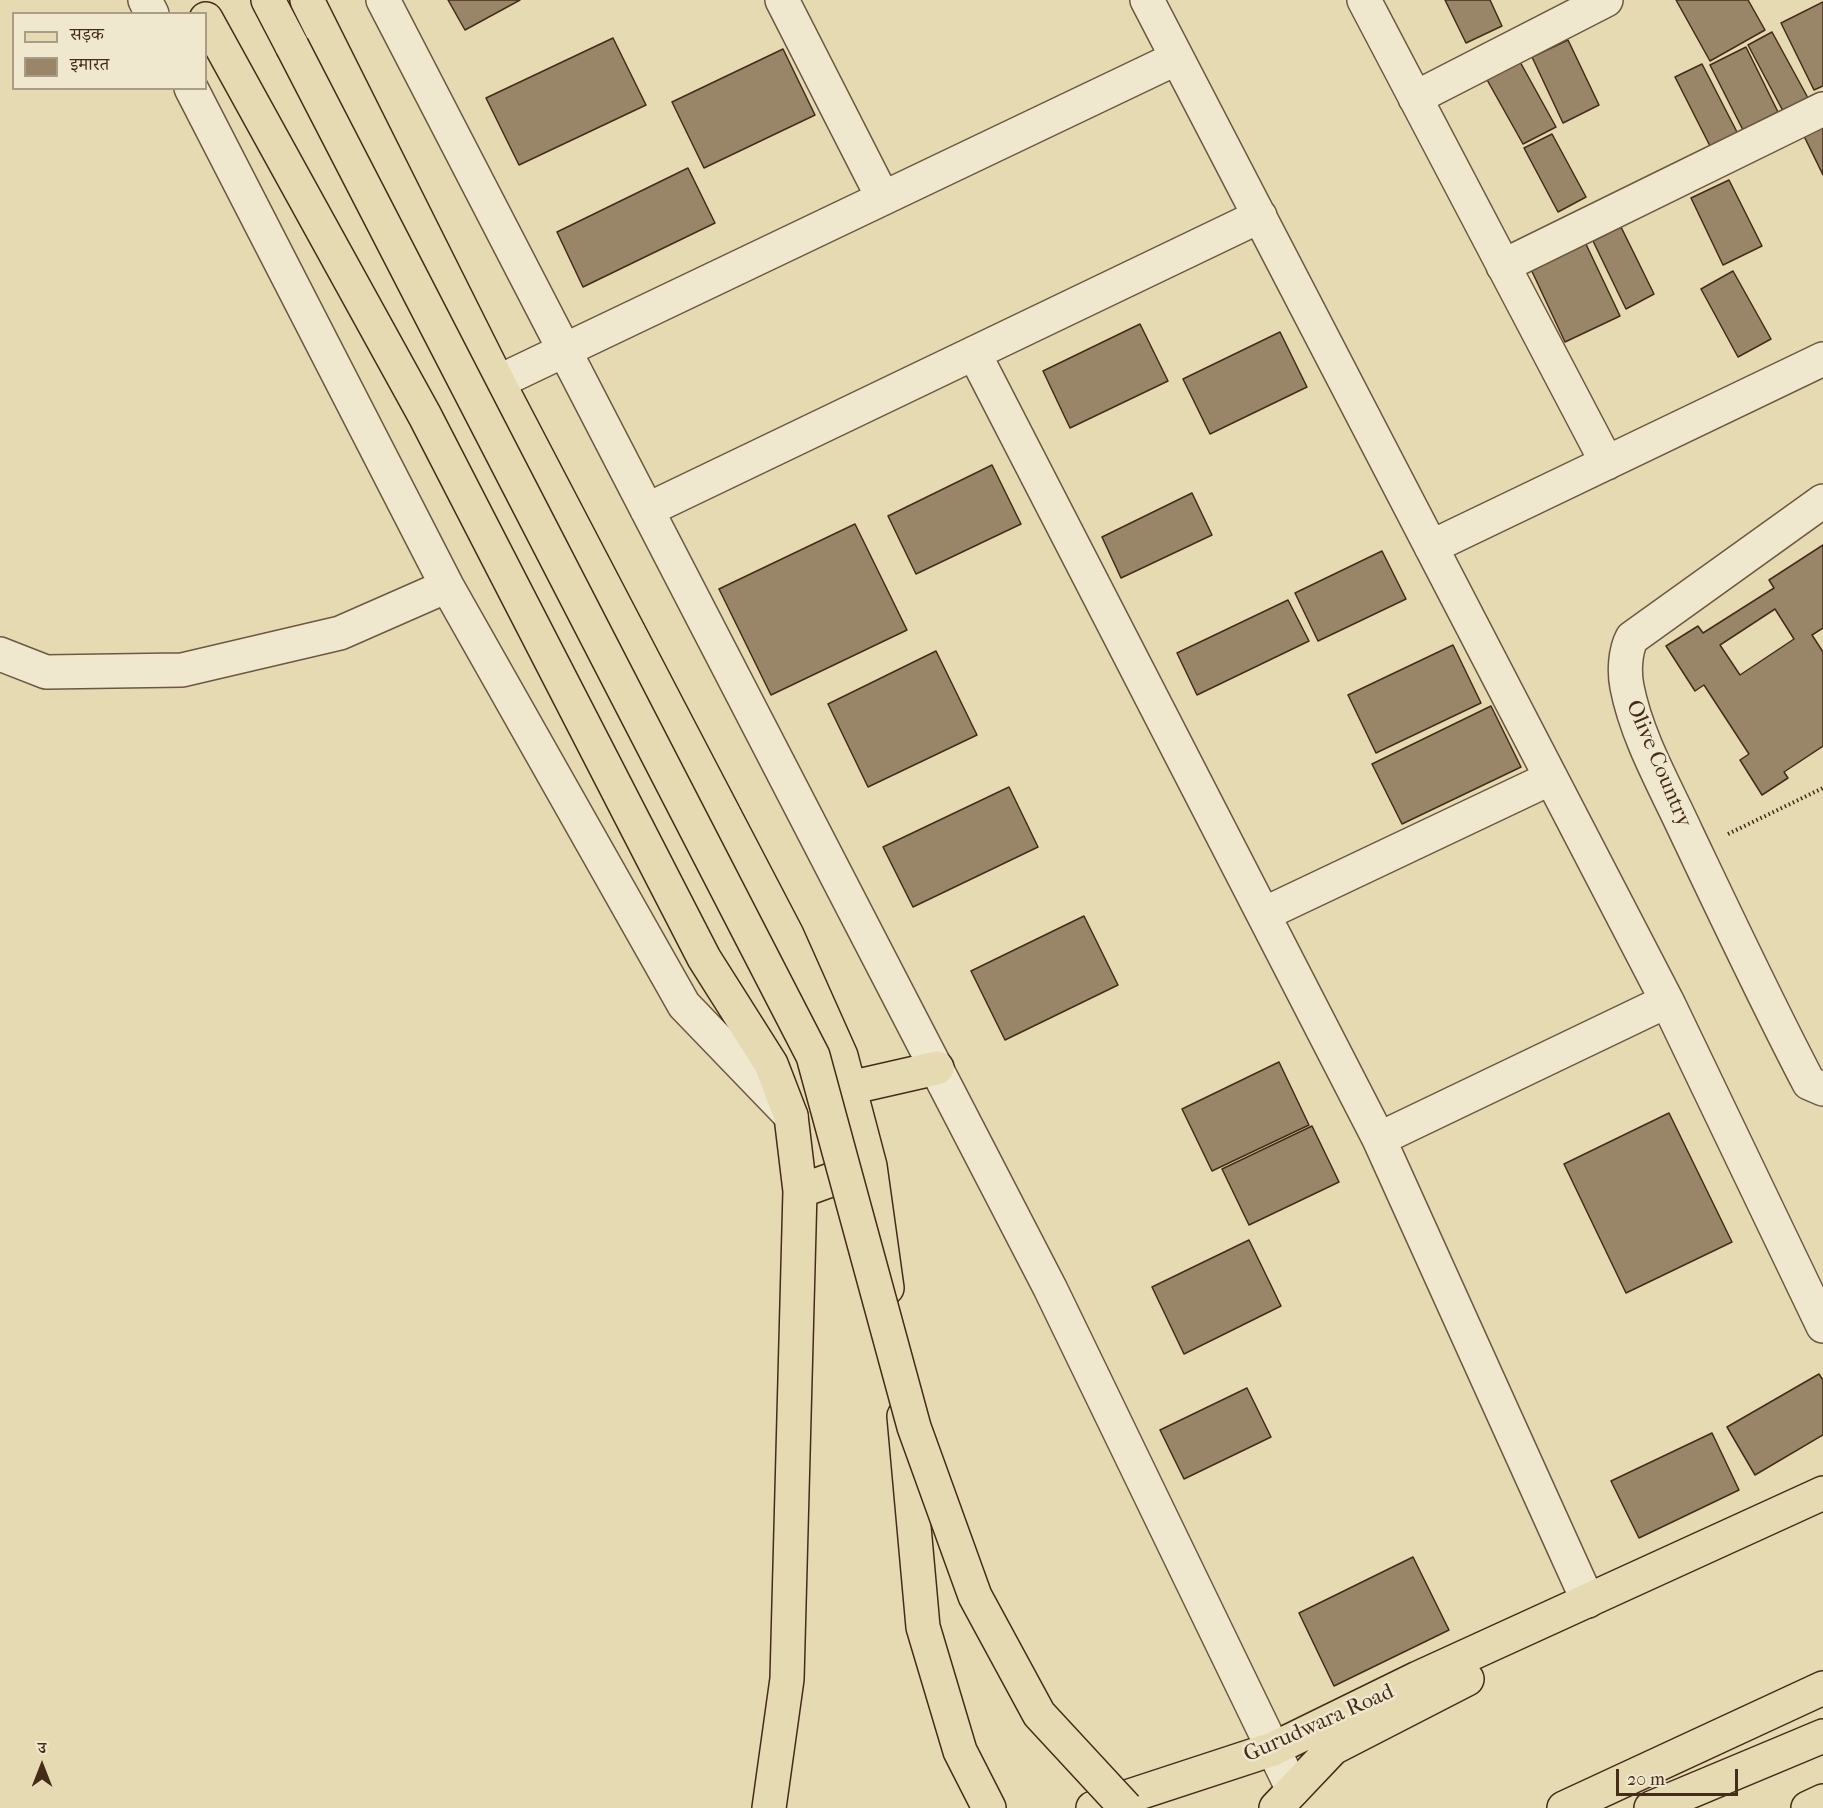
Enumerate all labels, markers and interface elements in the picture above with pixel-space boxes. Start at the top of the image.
legend [12,12,207,90]
text: सड़क [70,24,104,45]
text: इमारत [70,54,109,75]
street label: Olive Country [1619,696,1697,832]
street label: Gurudwara Road [1240,1679,1398,1769]
north arrow [12,1736,72,1796]
text: उ [38,1738,46,1757]
scale bar [1619,1757,1740,1795]
text: 20 m [1627,1769,1665,1790]

